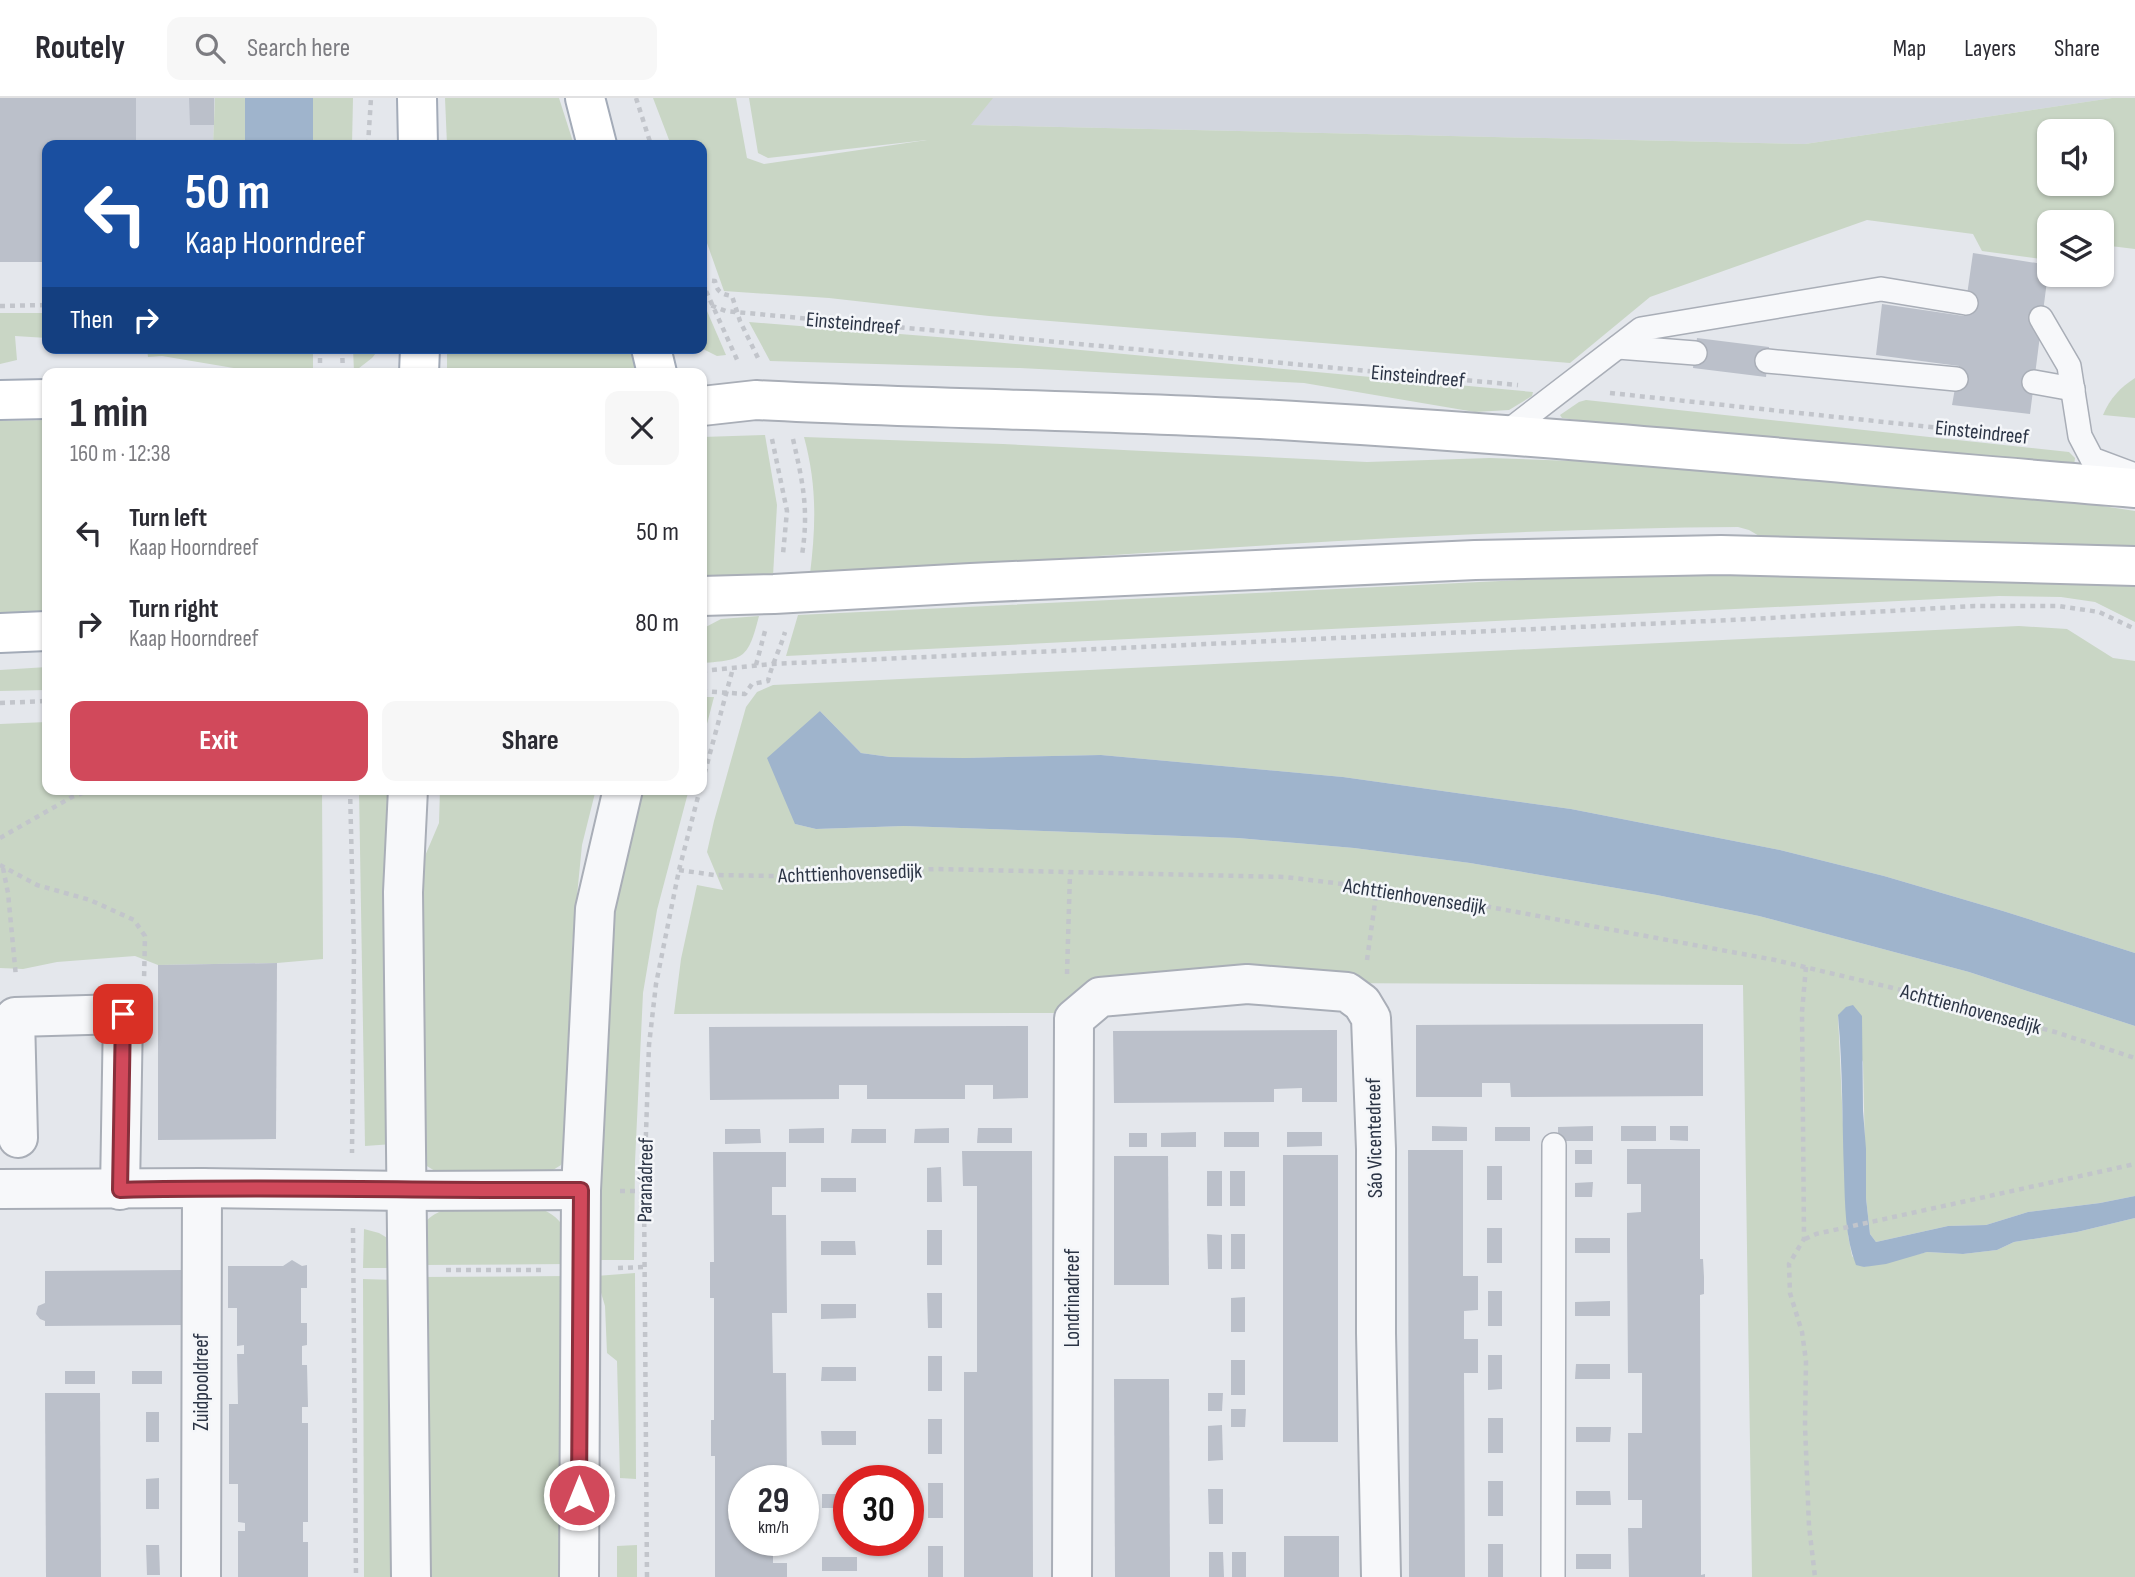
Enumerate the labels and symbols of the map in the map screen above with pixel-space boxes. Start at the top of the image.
street label: Einsteindreef [805,307,902,340]
street label: Einsteindreef [1370,360,1467,393]
street label: Einsteindreef [1934,415,2031,450]
street label: Achttienhovensedijk [776,858,923,889]
street label: Achttienhovensedijk [1341,873,1488,920]
street label: Achttienhovensedijk [1897,978,2044,1040]
pin [93,984,153,1044]
street label: Sáo Vicentedreef [1361,1077,1388,1198]
street label: Paranádreef [632,1136,659,1223]
street label: Londrinadreef [1060,1248,1085,1347]
street label: Zuidpooldreef [189,1332,214,1431]
position arrow [542,1458,616,1532]
speed limit sign: 30 [833,1465,924,1556]

